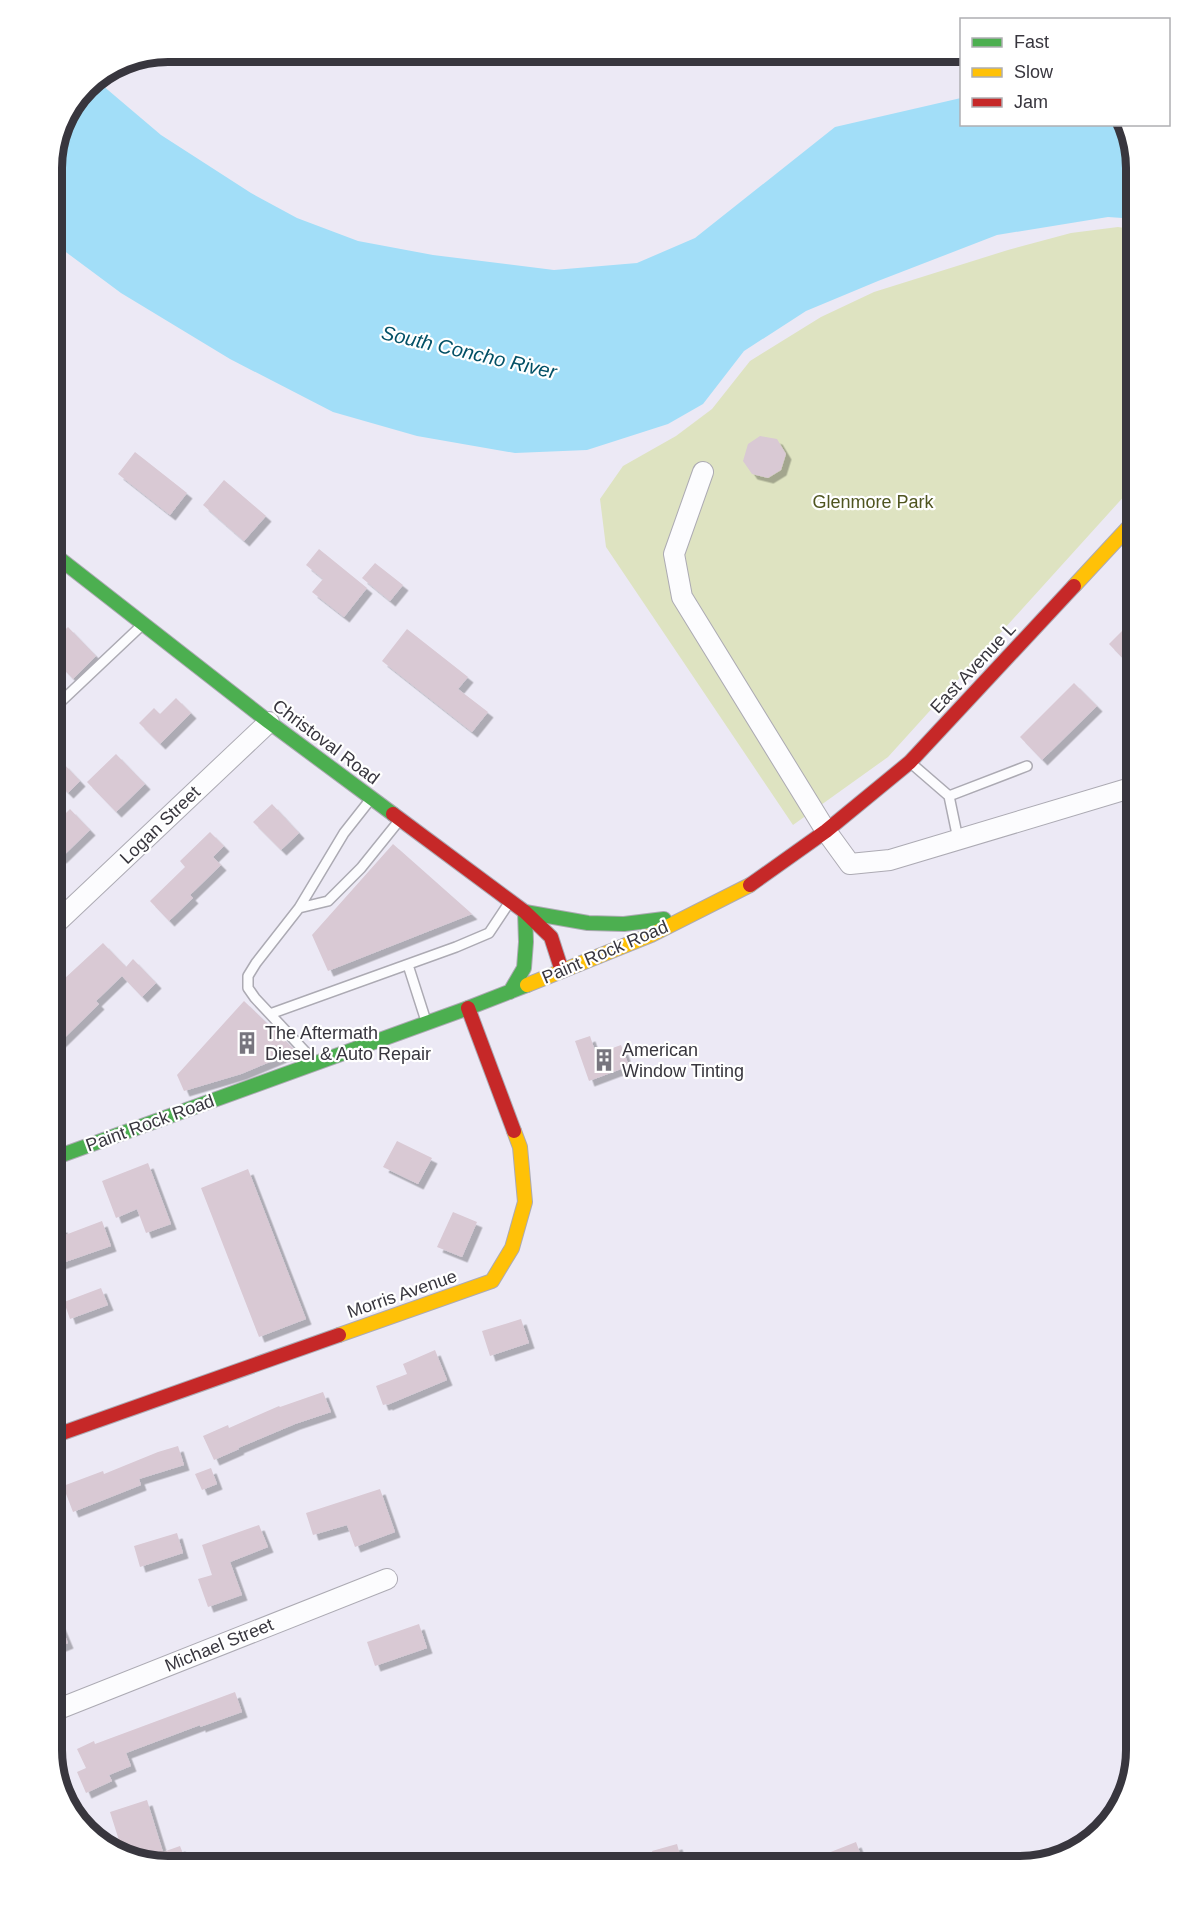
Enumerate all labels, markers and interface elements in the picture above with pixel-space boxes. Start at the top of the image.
legend [960,18,1170,126]
text: Fast [1014,32,1049,52]
text: Slow [1014,62,1054,82]
text: Jam [1014,92,1048,112]
water label: South Concho River [379,321,560,383]
park label: Glenmore Park [812,492,935,512]
street label: East Avenue L [926,619,1020,717]
street label: Christoval Road [269,695,383,789]
street label: Logan Street [116,782,204,868]
street label: Paint Rock Road [539,916,671,988]
place label: The Aftermath Diesel & Auto Repair [265,1023,431,1064]
building icon: The Aftermath Diesel & Auto Repair [234,1030,260,1056]
place label: American Window Tinting [622,1040,744,1081]
building icon: American Window Tinting [591,1047,617,1073]
street label: Paint Rock Road [83,1091,217,1155]
street label: Morris Avenue [345,1266,459,1322]
street label: Michael Street [162,1614,276,1676]

